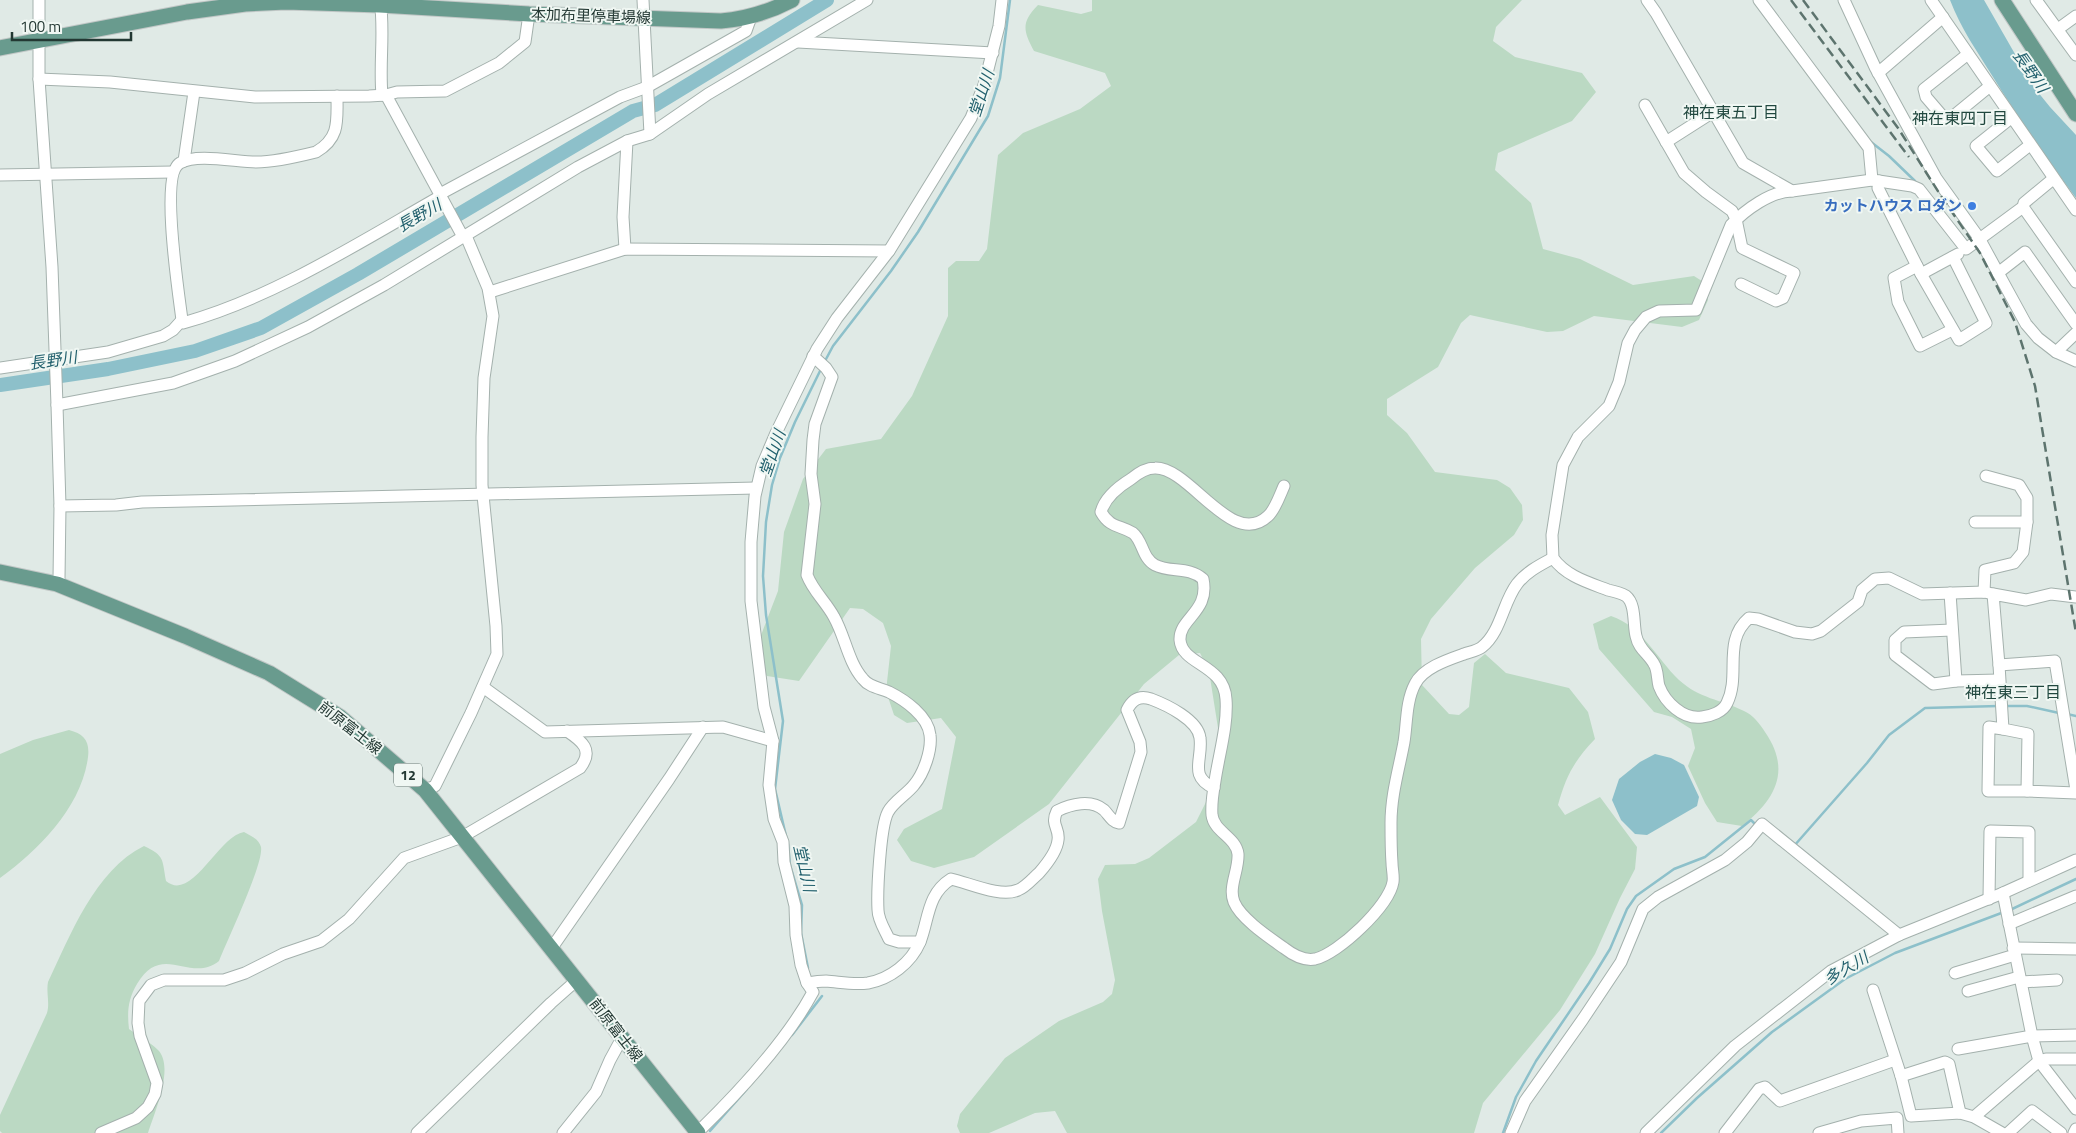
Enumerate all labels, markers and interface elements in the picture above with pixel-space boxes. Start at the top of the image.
street label: 本加布里停車場線 [531,2,651,29]
scale bar [12,10,131,42]
text: 100 m [20,15,61,38]
water label: 長野川 [2007,44,2056,99]
water label: 堂山川 [962,65,1000,120]
district label: 神在東五丁目 [1683,100,1779,124]
district label: 神在東四丁目 [1912,106,2008,130]
water label: 長野川 [392,192,448,237]
place label: カットハウス ロダン [1824,194,1962,217]
marker: カットハウス ロダン [1966,200,1978,212]
water label: 長野川 [28,344,80,375]
water label: 堂山川 [753,425,792,480]
district label: 神在東三丁目 [1965,680,2061,704]
street label: 前原富士線 [314,695,387,760]
road number: 12 [394,764,422,786]
water label: 堂山川 [788,842,823,896]
water label: 多久川 [1819,944,1874,991]
street label: 前原富士線 [584,993,649,1066]

